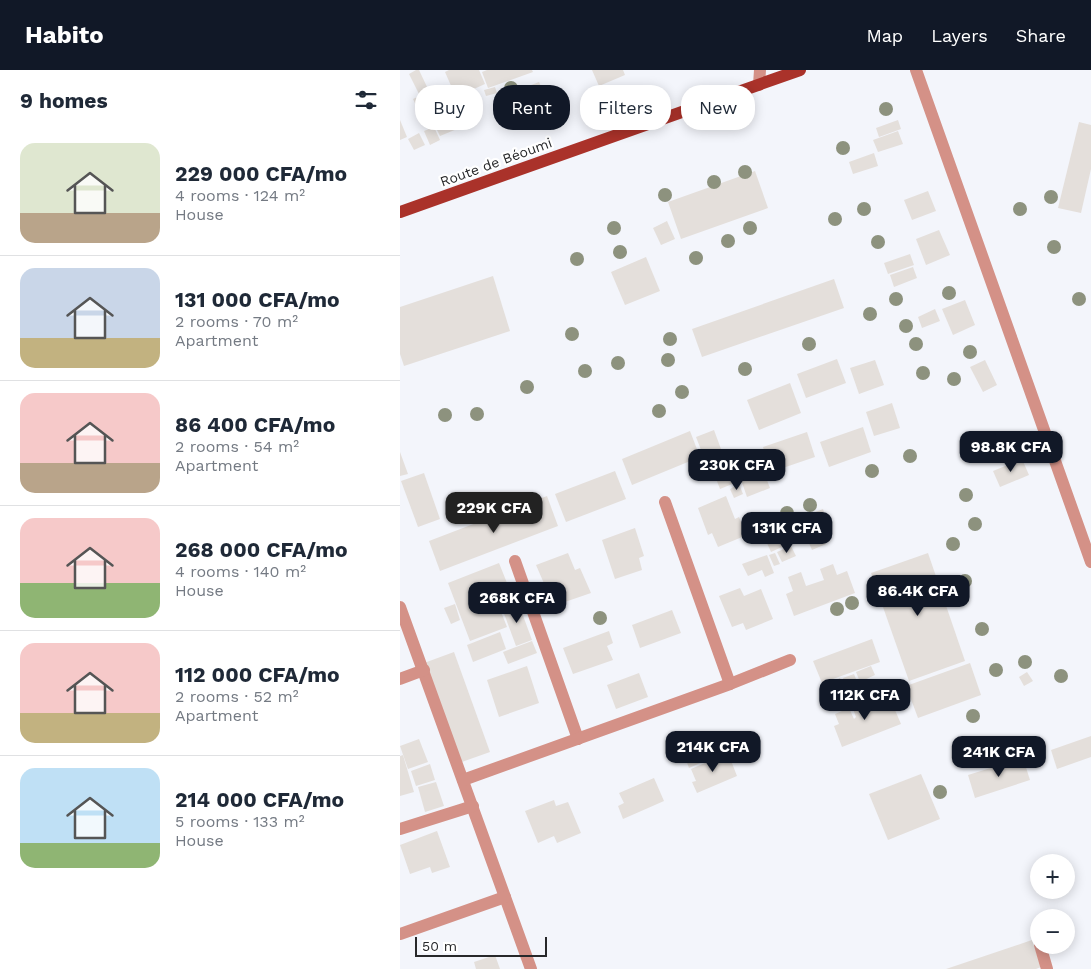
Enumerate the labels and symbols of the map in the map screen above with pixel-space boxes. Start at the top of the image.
street label: Route de Béoumi [438,134,554,190]
pin: 98.8K CFA [954,430,1068,473]
pin: 230K CFA [685,448,789,491]
pin: 229K CFA [442,492,546,534]
pin: 131K CFA [735,512,839,554]
pin: 86.4K CFA [861,574,975,617]
pin: 268K CFA [465,582,569,624]
pin: 112K CFA [813,678,917,721]
pin: 214K CFA [661,730,765,773]
pin: 241K CFA [947,736,1051,778]
scale bar [415,934,548,957]

